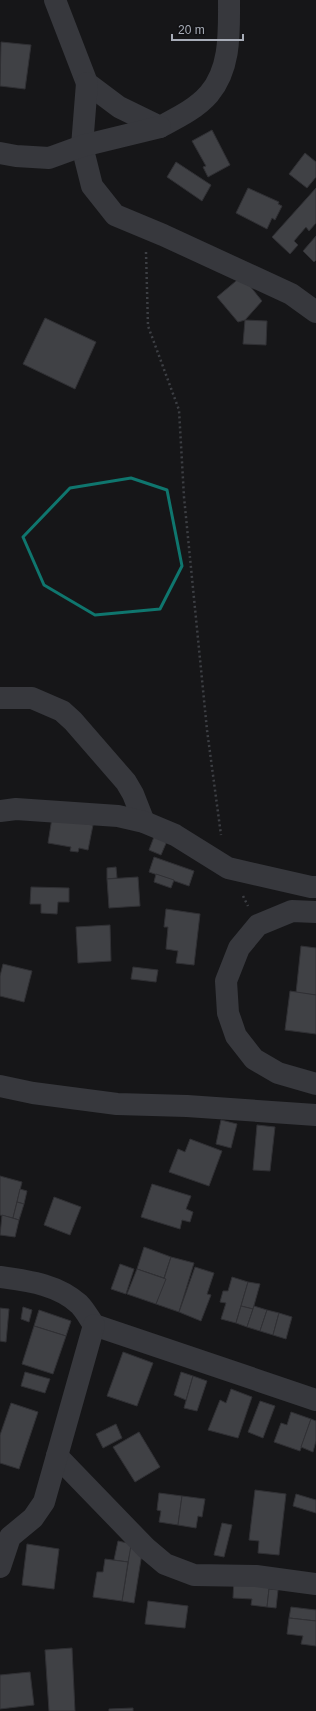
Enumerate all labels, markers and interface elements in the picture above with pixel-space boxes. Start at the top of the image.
scale bar [172,16,243,42]
text: 20 m [178,23,205,37]

